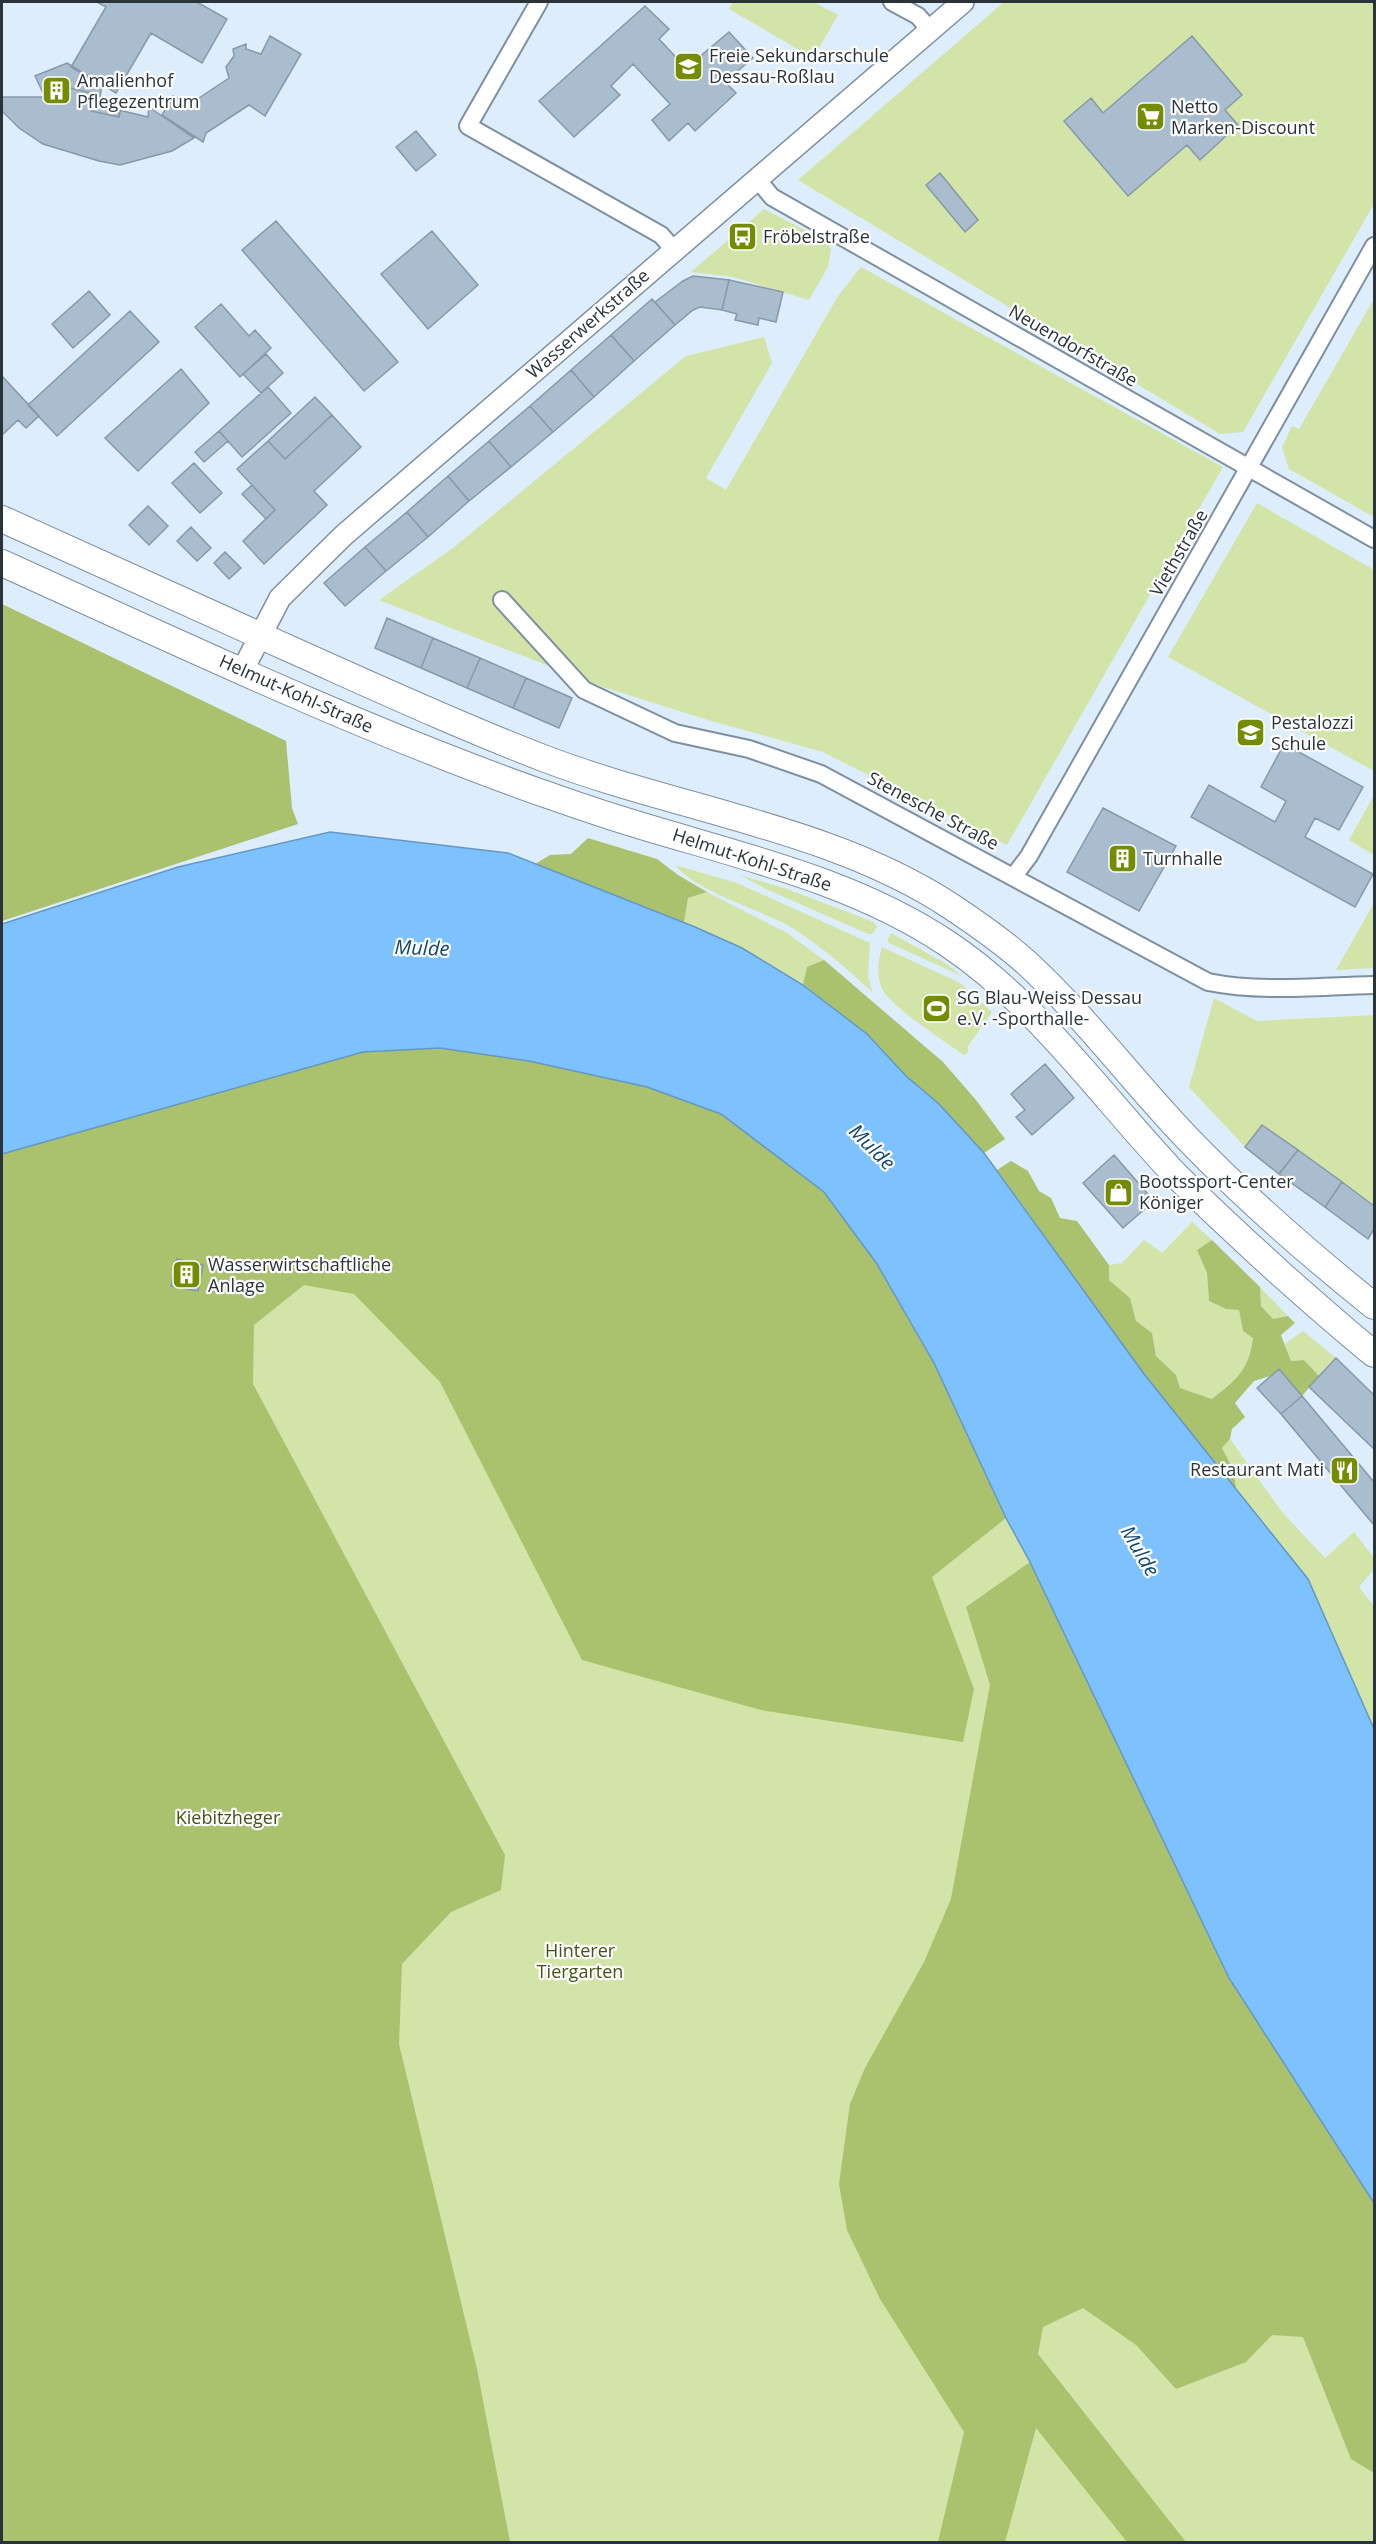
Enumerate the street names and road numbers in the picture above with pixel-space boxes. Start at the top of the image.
street label: Wasserwerkstraße [521,263,654,383]
street label: Neuendorfstraße [1005,299,1142,392]
street label: Viethstraße [1144,505,1213,600]
street label: Helmut-Kohl-Straße [216,648,377,738]
street label: Stenesche Straße [864,765,1003,855]
street label: Helmut-Kohl-Straße [670,822,835,896]

